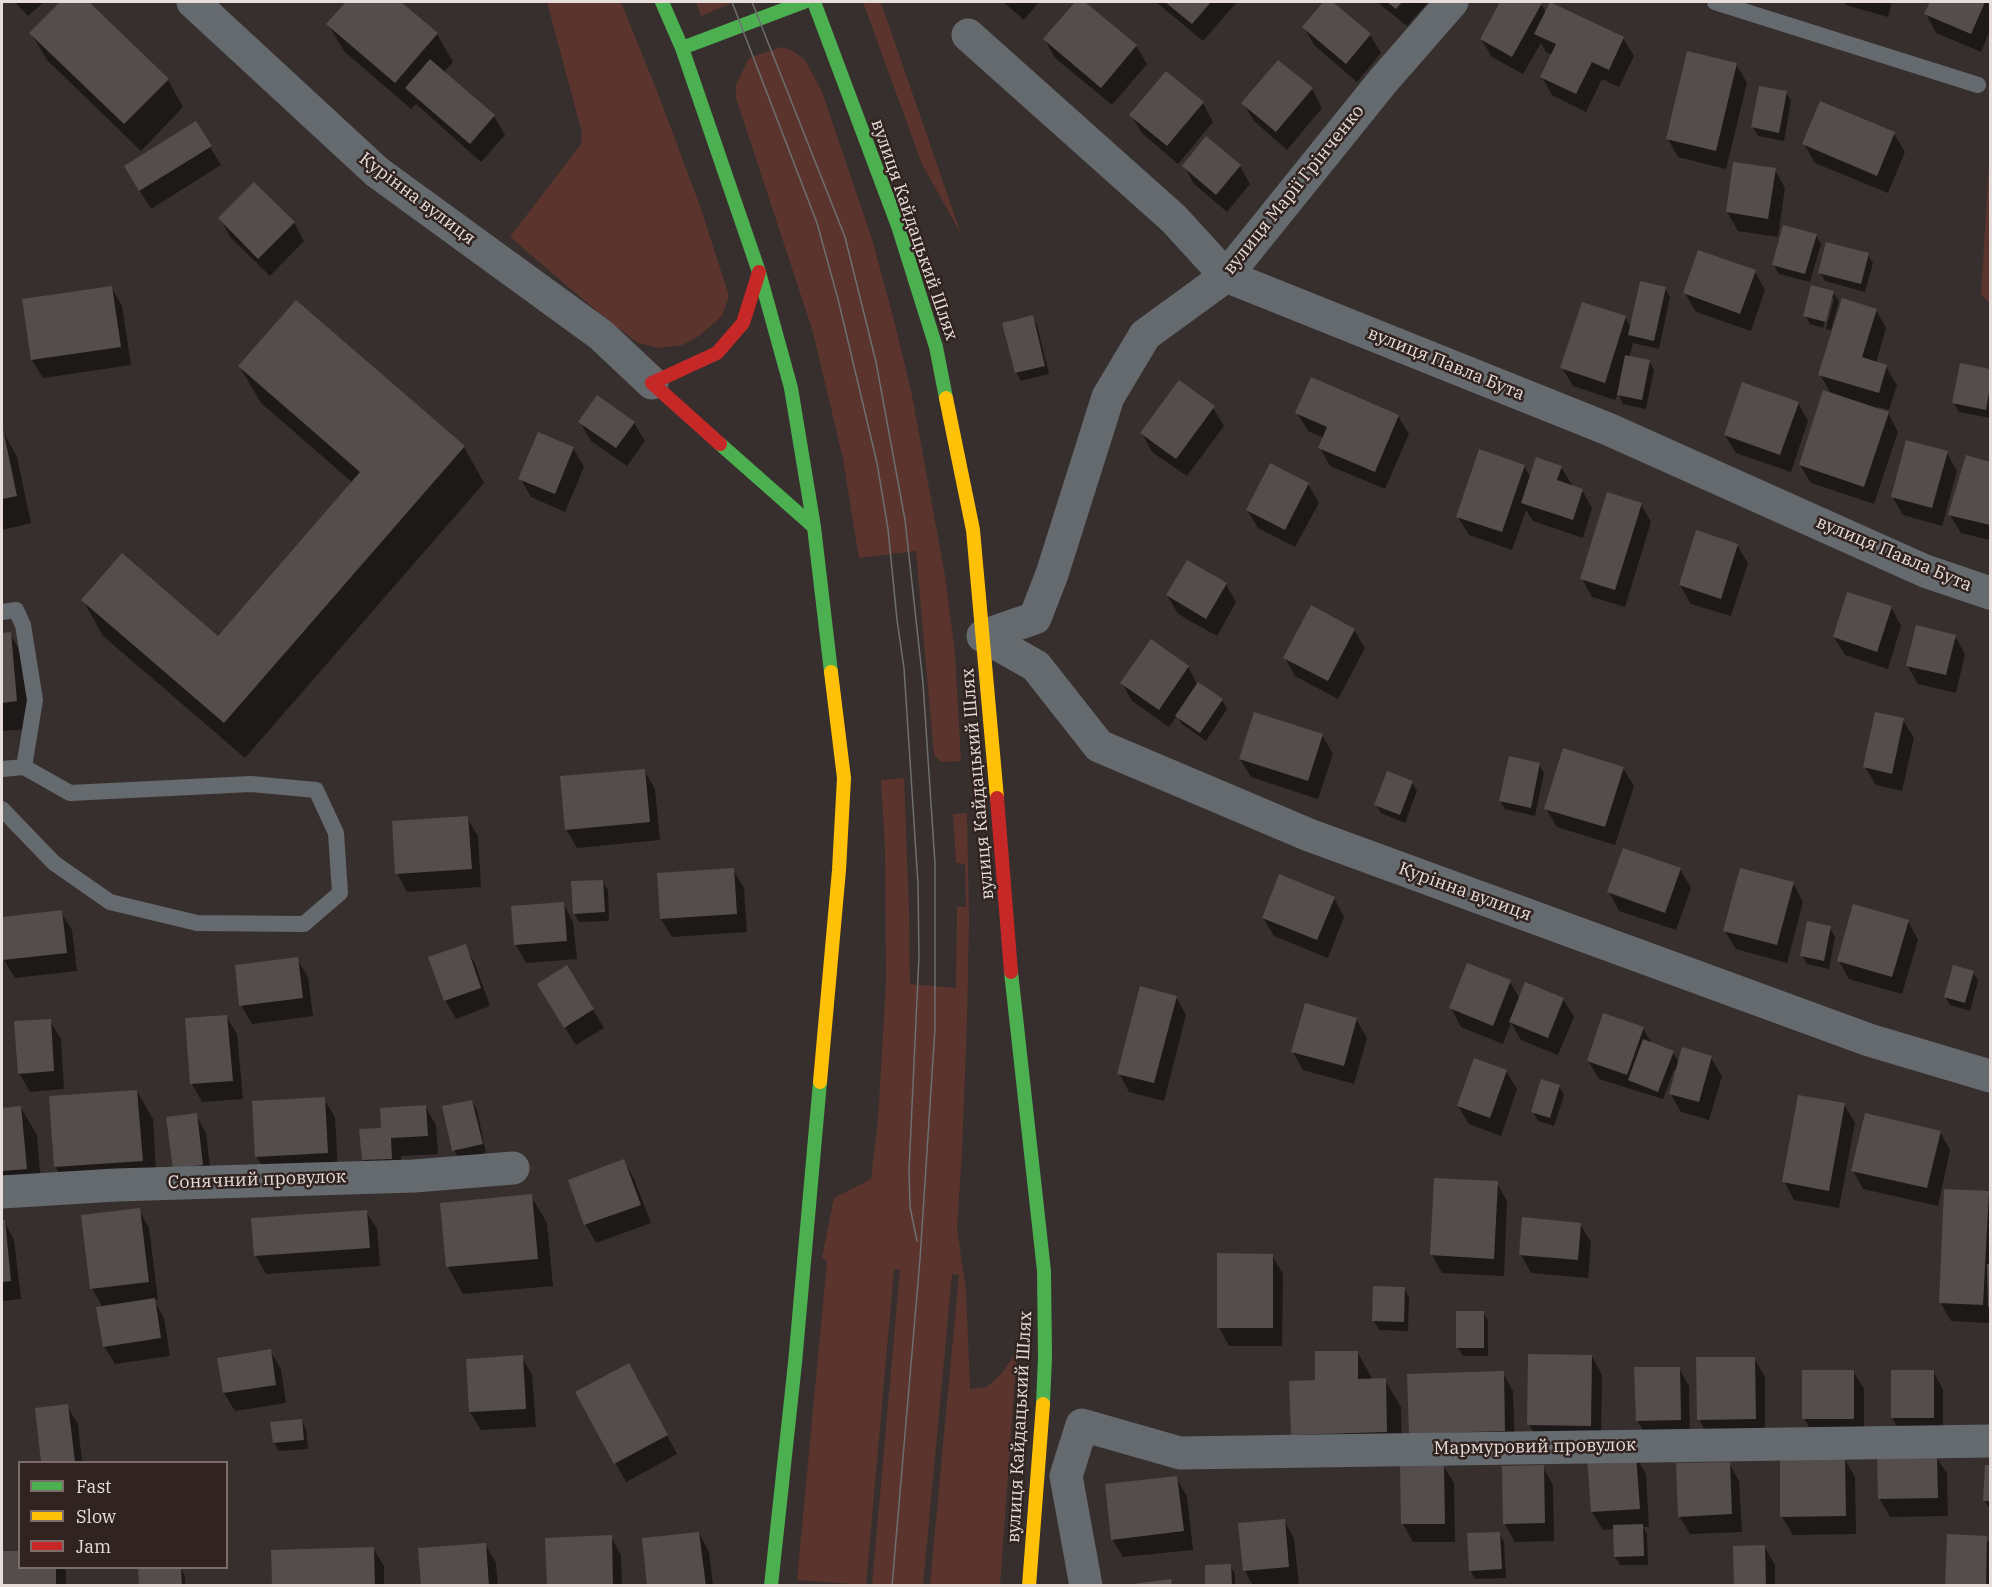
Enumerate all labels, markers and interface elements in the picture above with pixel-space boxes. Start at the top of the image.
street label: вулиця Марії Грінченко [1219,101,1369,279]
street label: вулиця Кайдацький Шлях [866,117,962,343]
street label: Курінна вулиця [355,148,479,250]
street label: вулиця Павла Бута [1365,323,1527,405]
street label: вулиця Павла Бута [1813,511,1975,597]
street label: вулиця Кайдацький Шлях [957,667,999,901]
street label: Курінна вулиця [1396,858,1534,926]
street label: Сонячний провулок [167,1166,347,1194]
street label: вулиця Кайдацький Шлях [1003,1310,1037,1544]
street label: Мармуровий провулок [1434,1434,1636,1460]
legend [18,1461,228,1569]
text: Fast [76,1475,111,1498]
text: Slow [76,1505,116,1528]
text: Jam [76,1535,111,1558]

